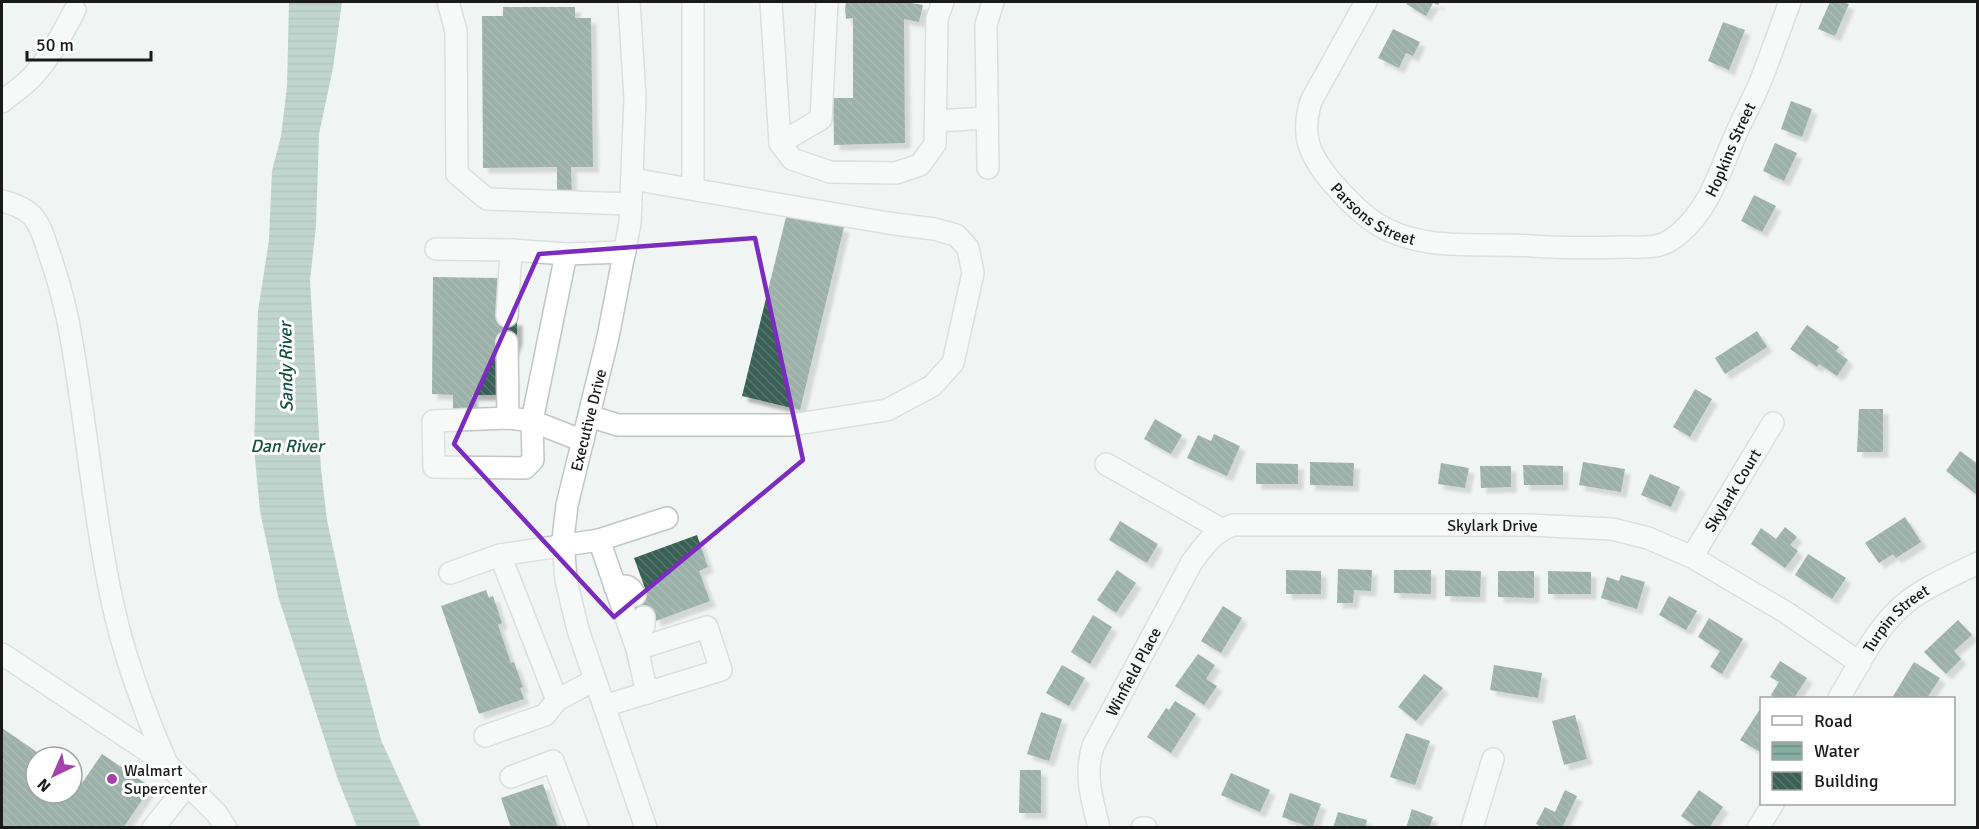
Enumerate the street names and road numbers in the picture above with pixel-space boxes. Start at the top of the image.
street label: Hopkins Street [1701,99,1761,200]
street label: Parsons Street [1326,179,1417,250]
street label: Executive Drive [567,367,611,473]
street label: Skylark Court [1701,445,1766,536]
street label: Skylark Drive [1447,516,1538,536]
street label: Turpin Street [1859,580,1933,656]
street label: Winfield Place [1102,624,1166,720]

